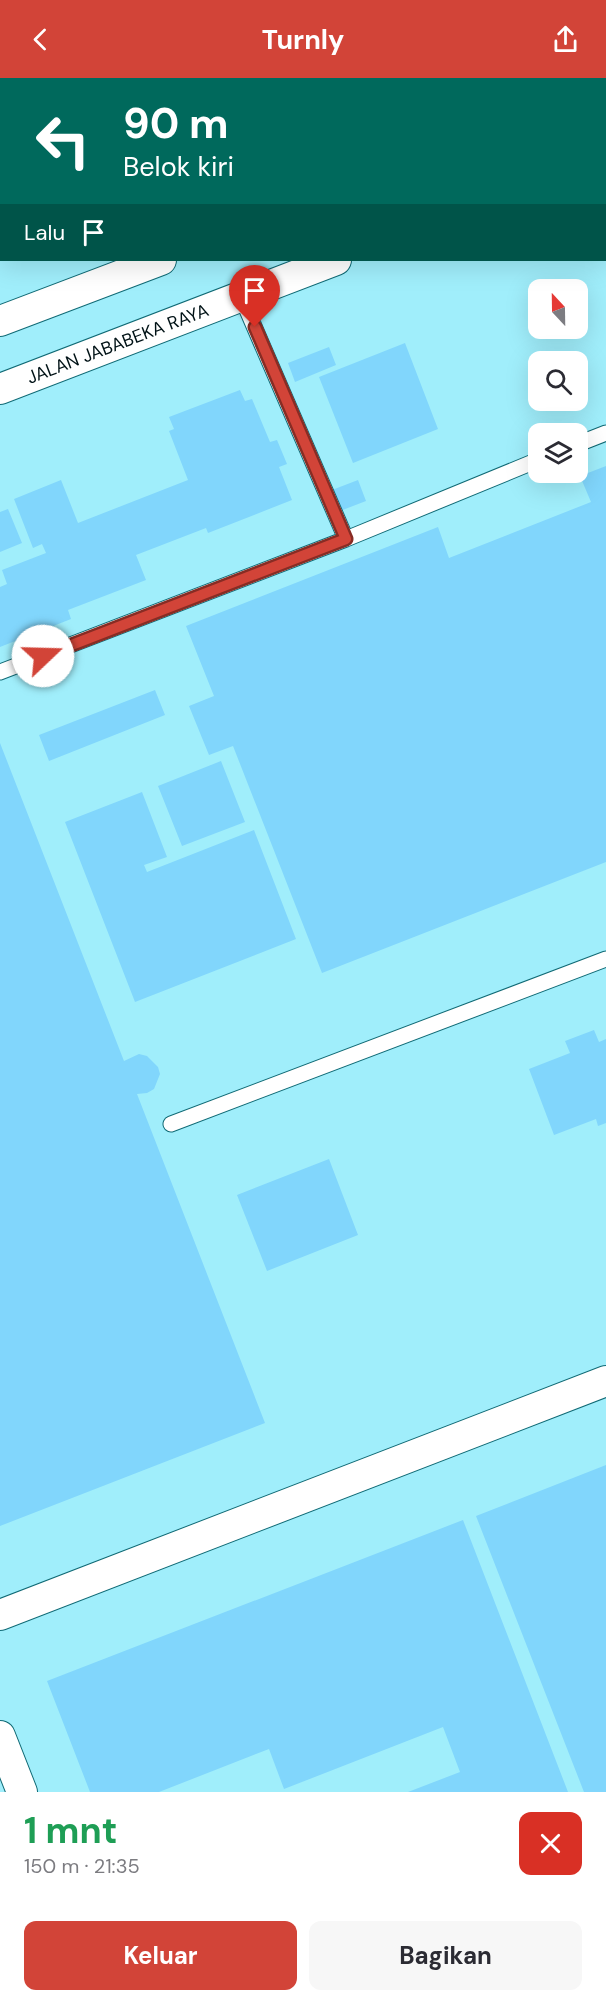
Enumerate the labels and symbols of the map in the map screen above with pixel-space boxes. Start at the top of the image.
pin [229,265,280,327]
north arrow [528,279,588,339]
street label: JALAN JABABEKA RAYA [23,298,212,390]
position arrow [11,624,75,688]

